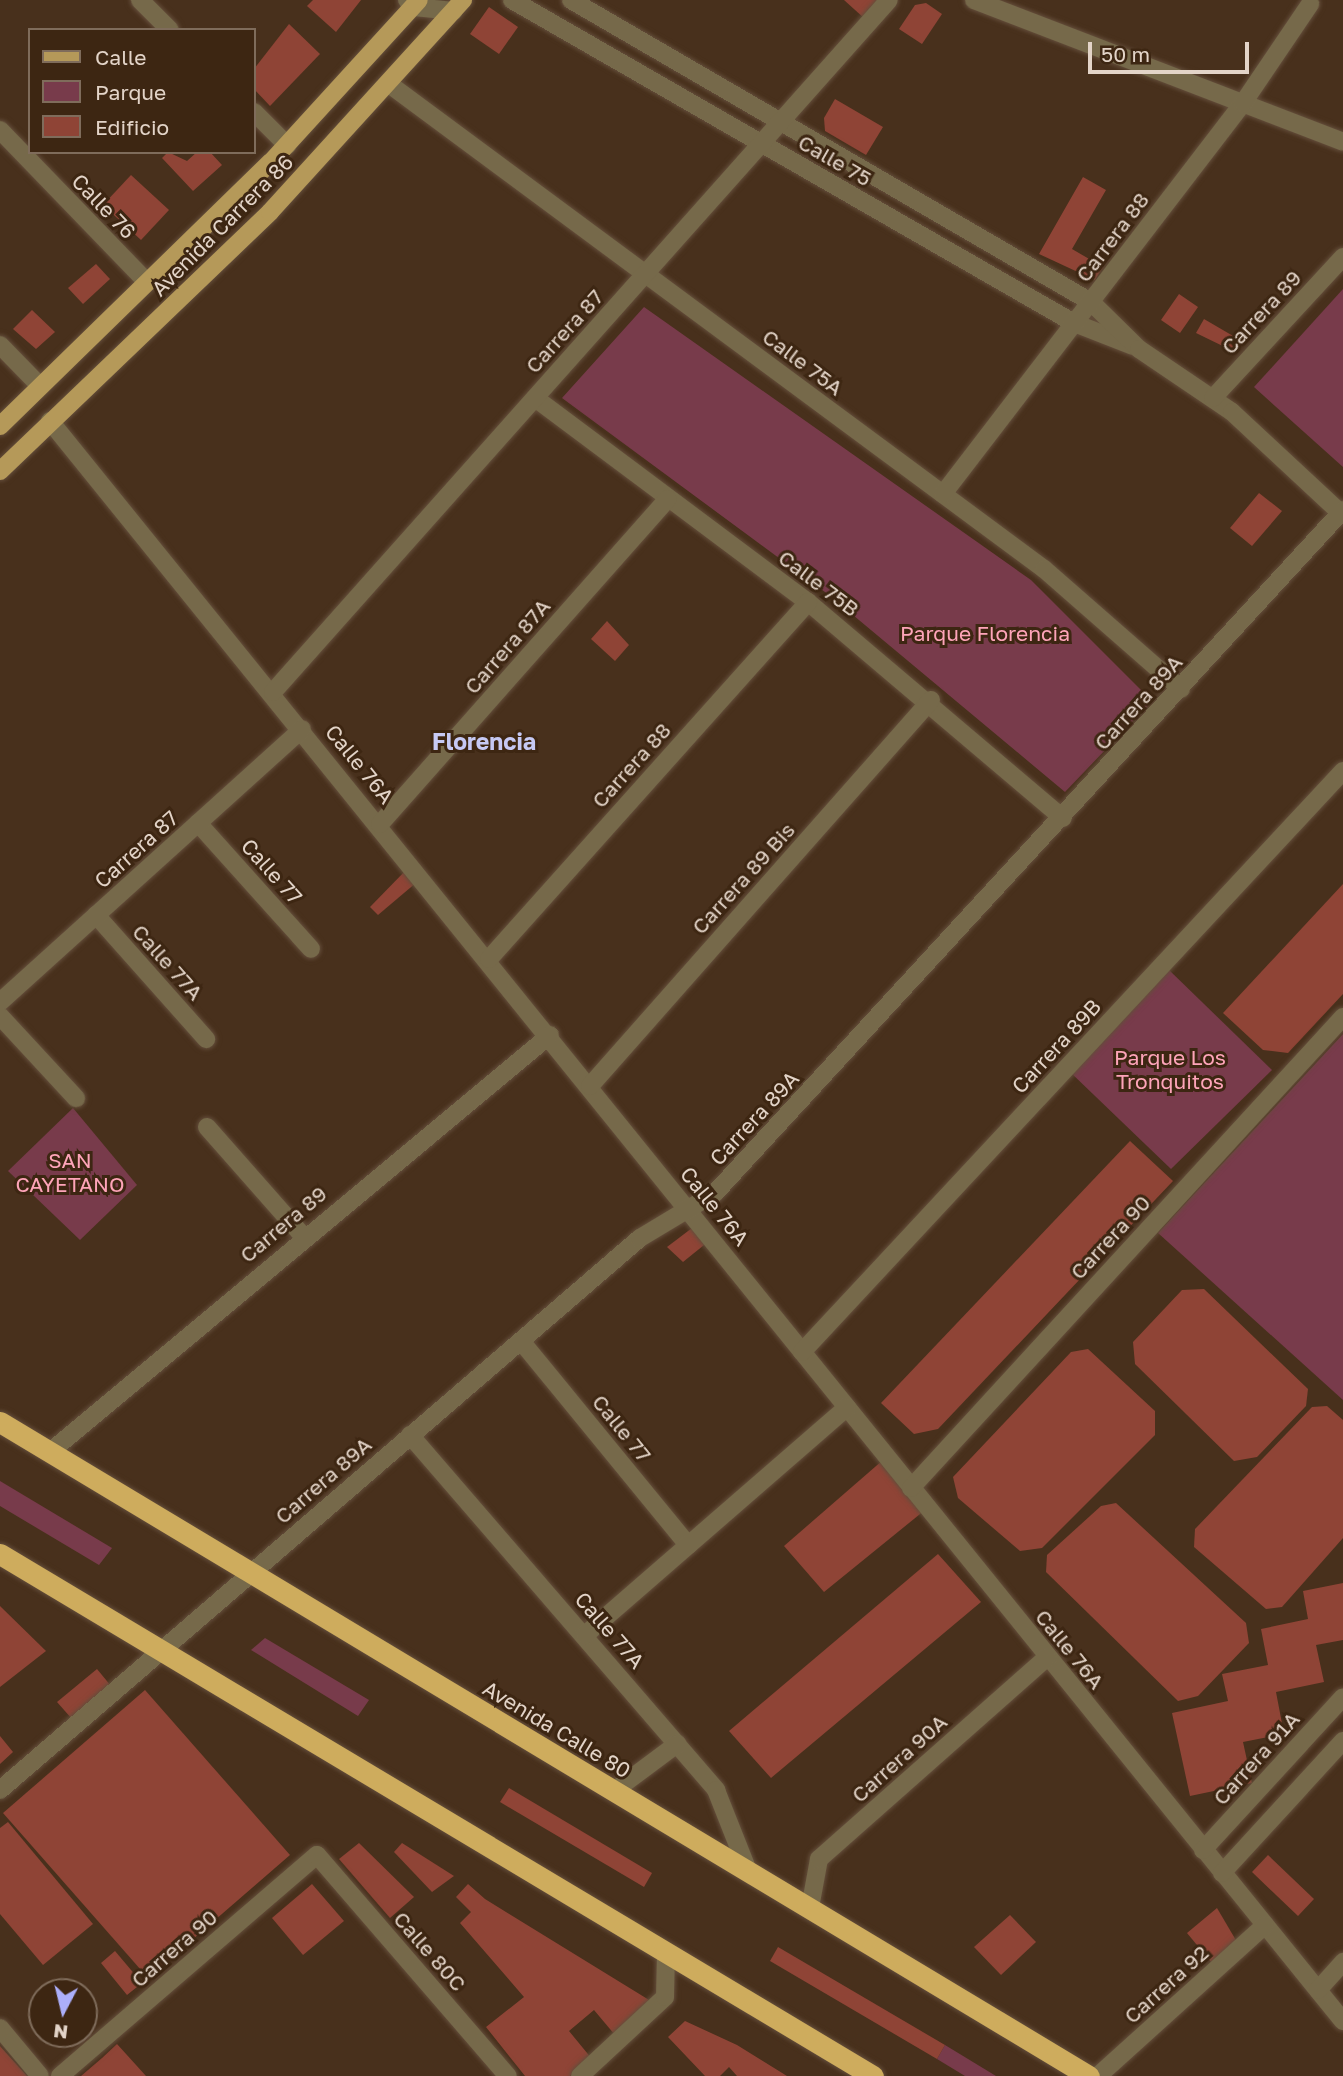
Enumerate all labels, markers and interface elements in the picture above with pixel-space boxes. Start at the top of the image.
legend [28,28,256,154]
scale bar [1091,28,1252,72]
text: 50 m [1101,41,1150,67]
text: Calle [95,44,147,70]
text: Parque [95,79,166,105]
text: Edificio [95,114,169,140]
street label: Calle 75 [794,129,876,191]
street label: Avenida Carrera 86 [146,149,298,301]
street label: Calle 76 [67,168,141,244]
street label: Carrera 88 [1070,187,1154,287]
street label: Carrera 89 [1216,265,1306,359]
street label: Carrera 87 [520,284,608,378]
street label: Calle 75A [758,324,848,400]
street label: Calle 75B [774,545,864,621]
street label: Carrera 87A [459,593,555,699]
park label: Parque Florencia [900,620,1070,646]
street label: Carrera 89A [1089,649,1187,755]
street label: Carrera 88 [586,717,676,813]
street label: Calle 76A [320,719,400,809]
district label: Florencia [432,727,536,755]
street label: Carrera 87 [89,805,183,893]
street label: Carrera 89 Bis [686,817,800,939]
street label: Calle 77 [236,833,308,909]
street label: Calle 77A [127,919,209,1005]
street label: Carrera 89B [1006,994,1106,1098]
park label: Parque Los Tronquitos [1114,1044,1226,1094]
street label: Carrera 89A [704,1066,804,1170]
park label: SAN CAYETANO [15,1147,125,1197]
street label: Calle 76A [675,1161,755,1251]
street label: Carrera 89 [235,1181,331,1267]
street label: Carrera 90 [1065,1190,1155,1284]
street label: Calle 77 [587,1389,657,1467]
street label: Carrera 89A [270,1431,376,1529]
street label: Calle 77A [570,1587,650,1673]
street label: Calle 76A [1030,1604,1110,1694]
street label: Avenida Calle 80 [479,1675,635,1783]
street label: Carrera 91A [1208,1706,1304,1810]
street label: Carrera 90A [846,1709,952,1807]
street label: Carrera 90 [126,1904,222,1992]
street label: Calle 80C [389,1906,471,1996]
street label: Carrera 92 [1119,1940,1213,2028]
north arrow [28,1978,98,2048]
text: N [52,2020,69,2045]

